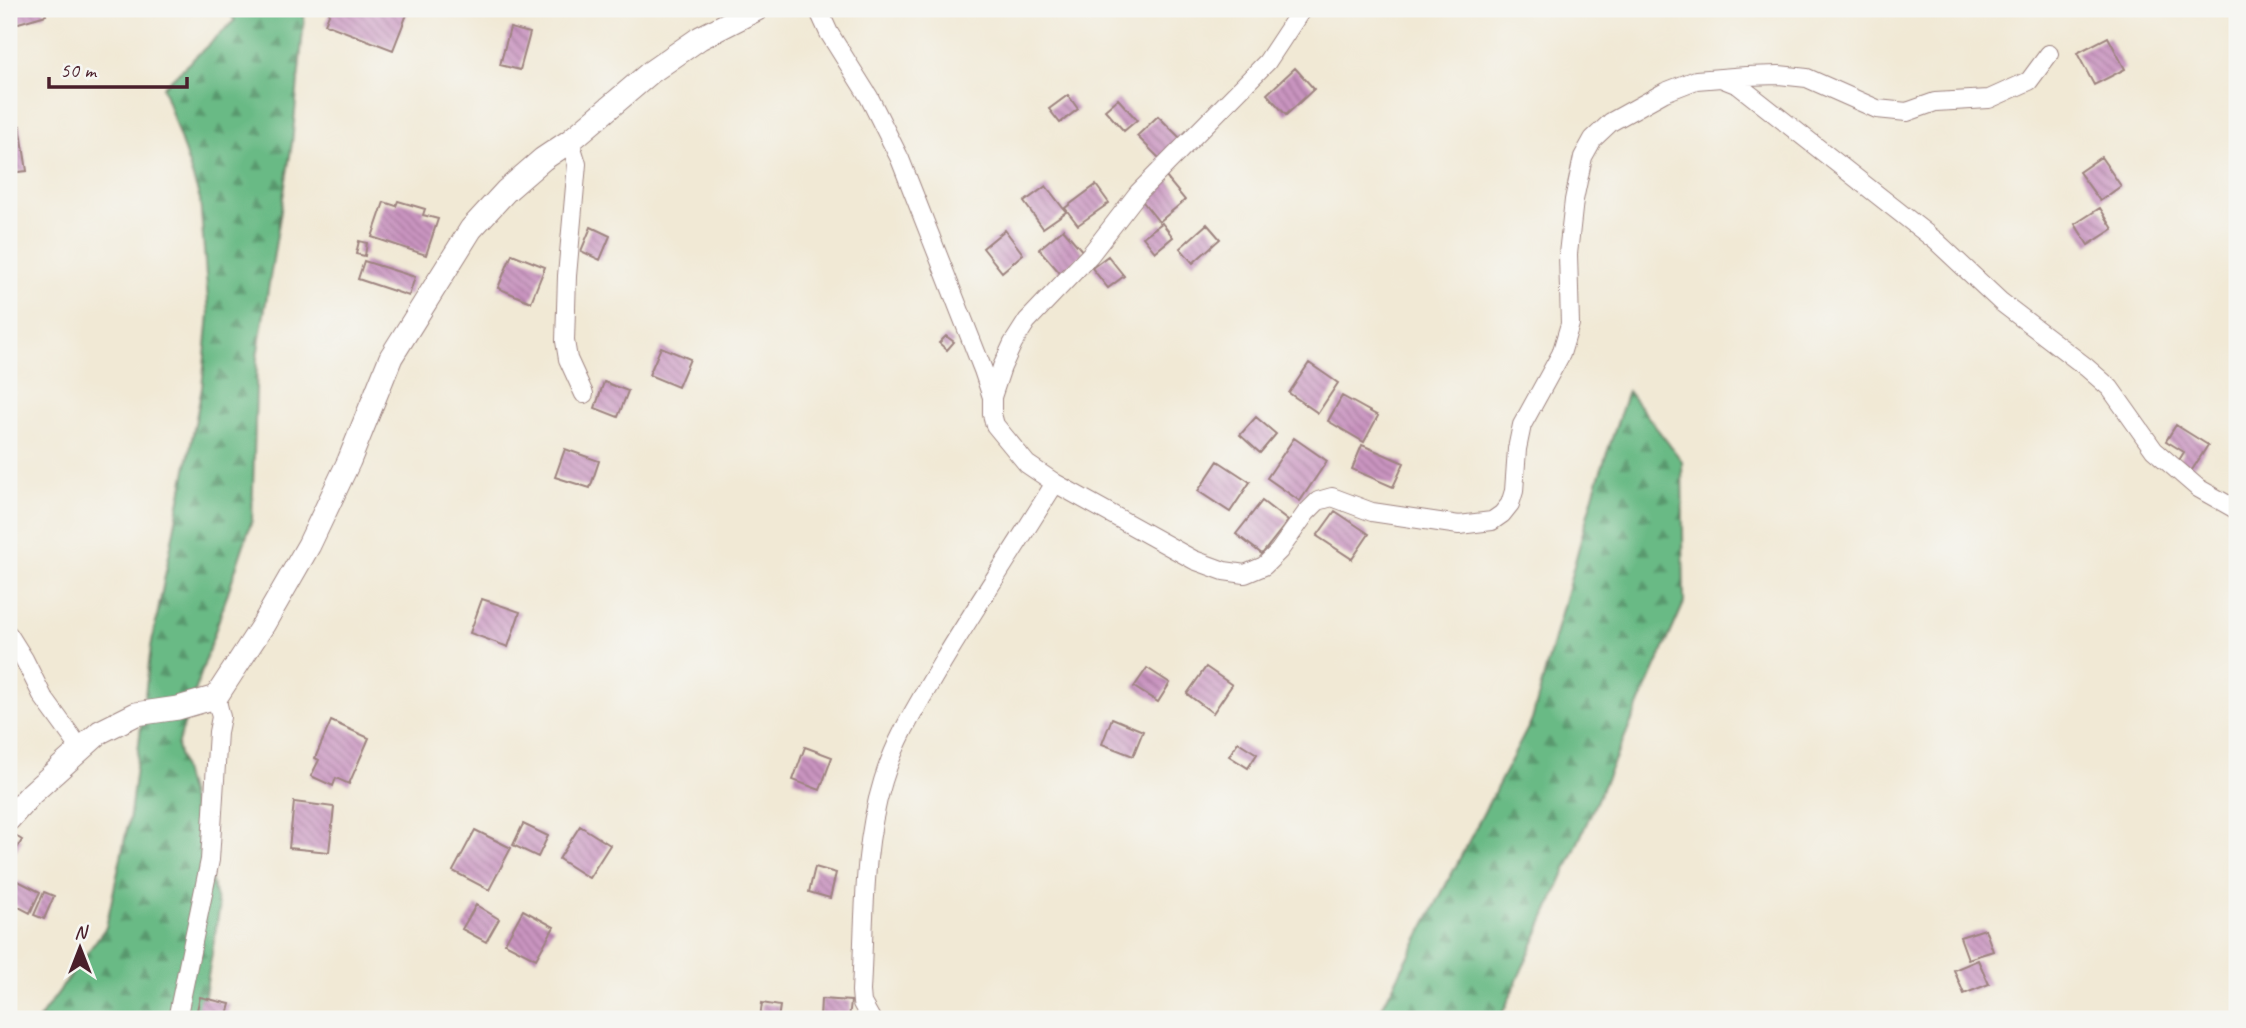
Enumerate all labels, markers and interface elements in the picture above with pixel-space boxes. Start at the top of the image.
scale bar [49,46,187,90]
text: 50 m [60,57,98,83]
north arrow [46,912,116,982]
text: N [74,920,89,944]

